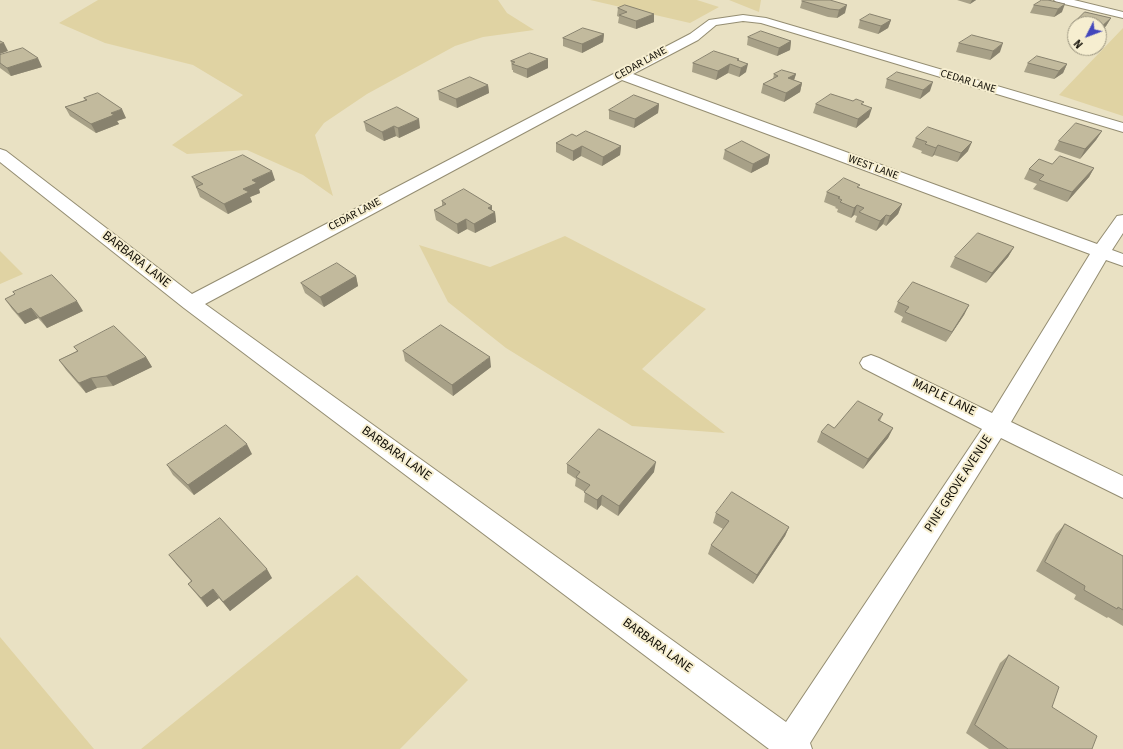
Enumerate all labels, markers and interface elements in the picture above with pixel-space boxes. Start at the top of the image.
north arrow [1067,16,1107,56]
text: N [1070,36,1086,51]
street label: CEDAR LANE [613,44,669,84]
street label: CEDAR LANE [939,67,997,97]
street label: WEST LANE [846,153,900,183]
street label: CEDAR LANE [327,196,383,234]
street label: BARBARA LANE [99,228,173,292]
street label: MAPLE LANE [910,376,978,420]
street label: BARBARA LANE [358,423,434,485]
street label: PINE GROVE AVENUE [922,432,996,536]
street label: BARBARA LANE [619,615,695,677]

